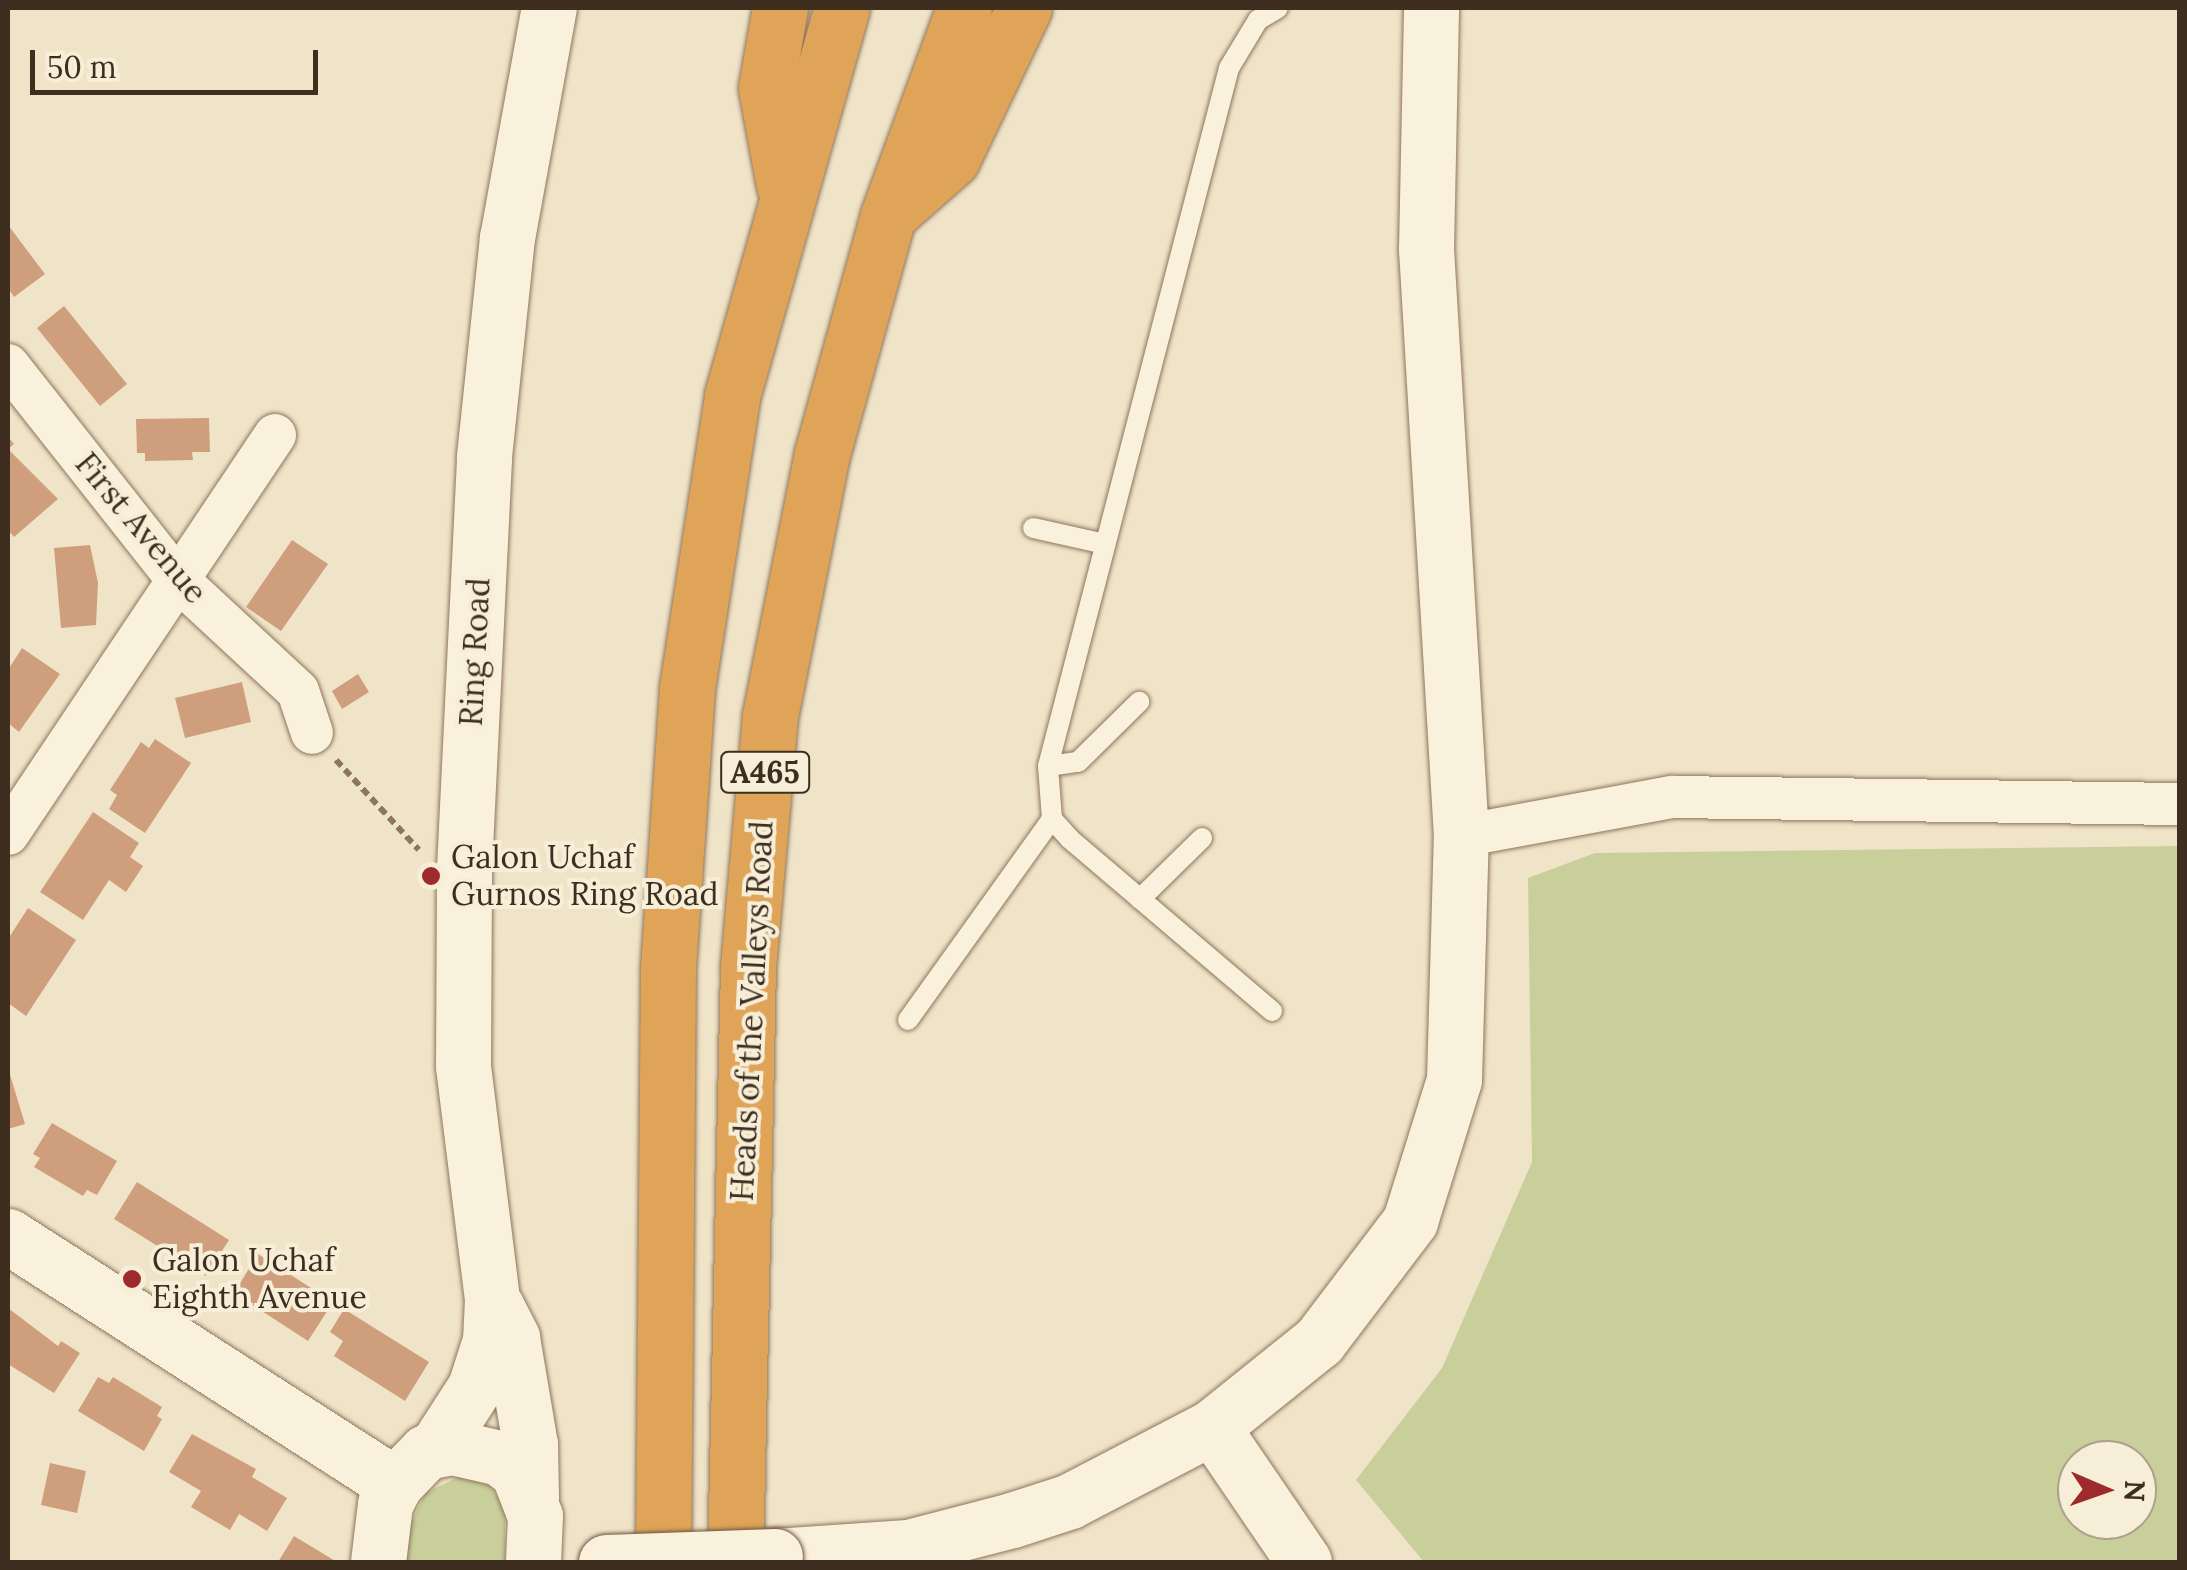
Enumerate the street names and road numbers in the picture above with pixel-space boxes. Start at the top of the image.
street label: First Avenue [67,445,215,611]
street label: Ring Road [452,577,498,727]
road number: A465 [720,747,810,797]
street label: Heads of the Valleys Road [723,820,781,1202]

